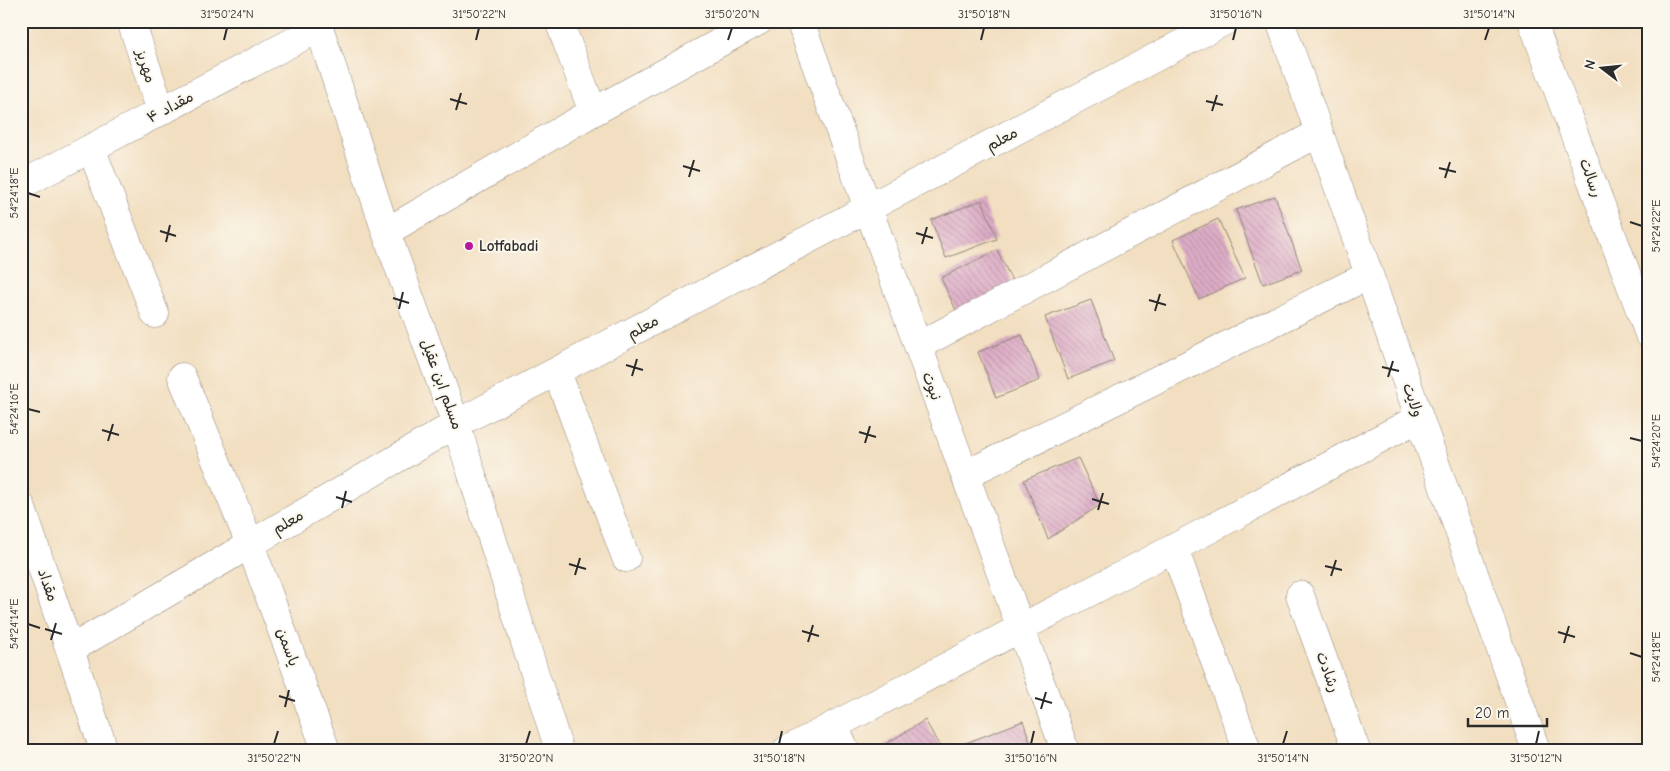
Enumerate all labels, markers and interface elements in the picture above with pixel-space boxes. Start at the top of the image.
text: 31°50'24"N [200,7,254,21]
text: 31°50'22"N [452,7,506,21]
text: 31°50'20"N [705,7,759,21]
text: 31°50'18"N [958,7,1010,21]
text: 31°50'16"N [1210,7,1262,21]
text: 31°50'14"N [1463,7,1515,21]
north arrow [1578,42,1628,92]
street label: مهریز [132,45,160,85]
text: N [1581,58,1599,71]
street label: مقداد ۴ [144,87,196,127]
street label: معلم [983,123,1022,157]
street label: رسالت [1576,156,1606,200]
text: 54°24'18"E [7,167,21,219]
text: 54°24'22"E [1649,200,1663,252]
place label: Lotfabadi [479,237,538,255]
marker: Lotfabadi [463,240,475,252]
street label: معلم [624,311,663,345]
street label: مسلم ابن عقیل [414,336,467,433]
street label: نبوت [919,369,945,403]
street label: ولایت [1399,381,1427,419]
text: 54°24'16"E [7,383,21,435]
text: 54°24'20"E [1649,414,1663,468]
street label: معلم [269,506,308,541]
street label: مقداد [34,566,62,604]
text: 54°24'14"E [7,599,21,649]
street label: یاسمن [273,625,303,669]
text: 54°24'18"E [1649,631,1663,683]
street label: رشادت [1312,649,1344,695]
scale bar [1468,696,1546,728]
text: 20 m [1475,704,1509,722]
text: 31°50'22"N [247,751,301,765]
text: 31°50'20"N [499,751,553,765]
text: 31°50'18"N [753,751,805,765]
text: 31°50'16"N [1005,751,1057,765]
text: 31°50'14"N [1257,751,1309,765]
text: 31°50'12"N [1510,751,1562,765]

